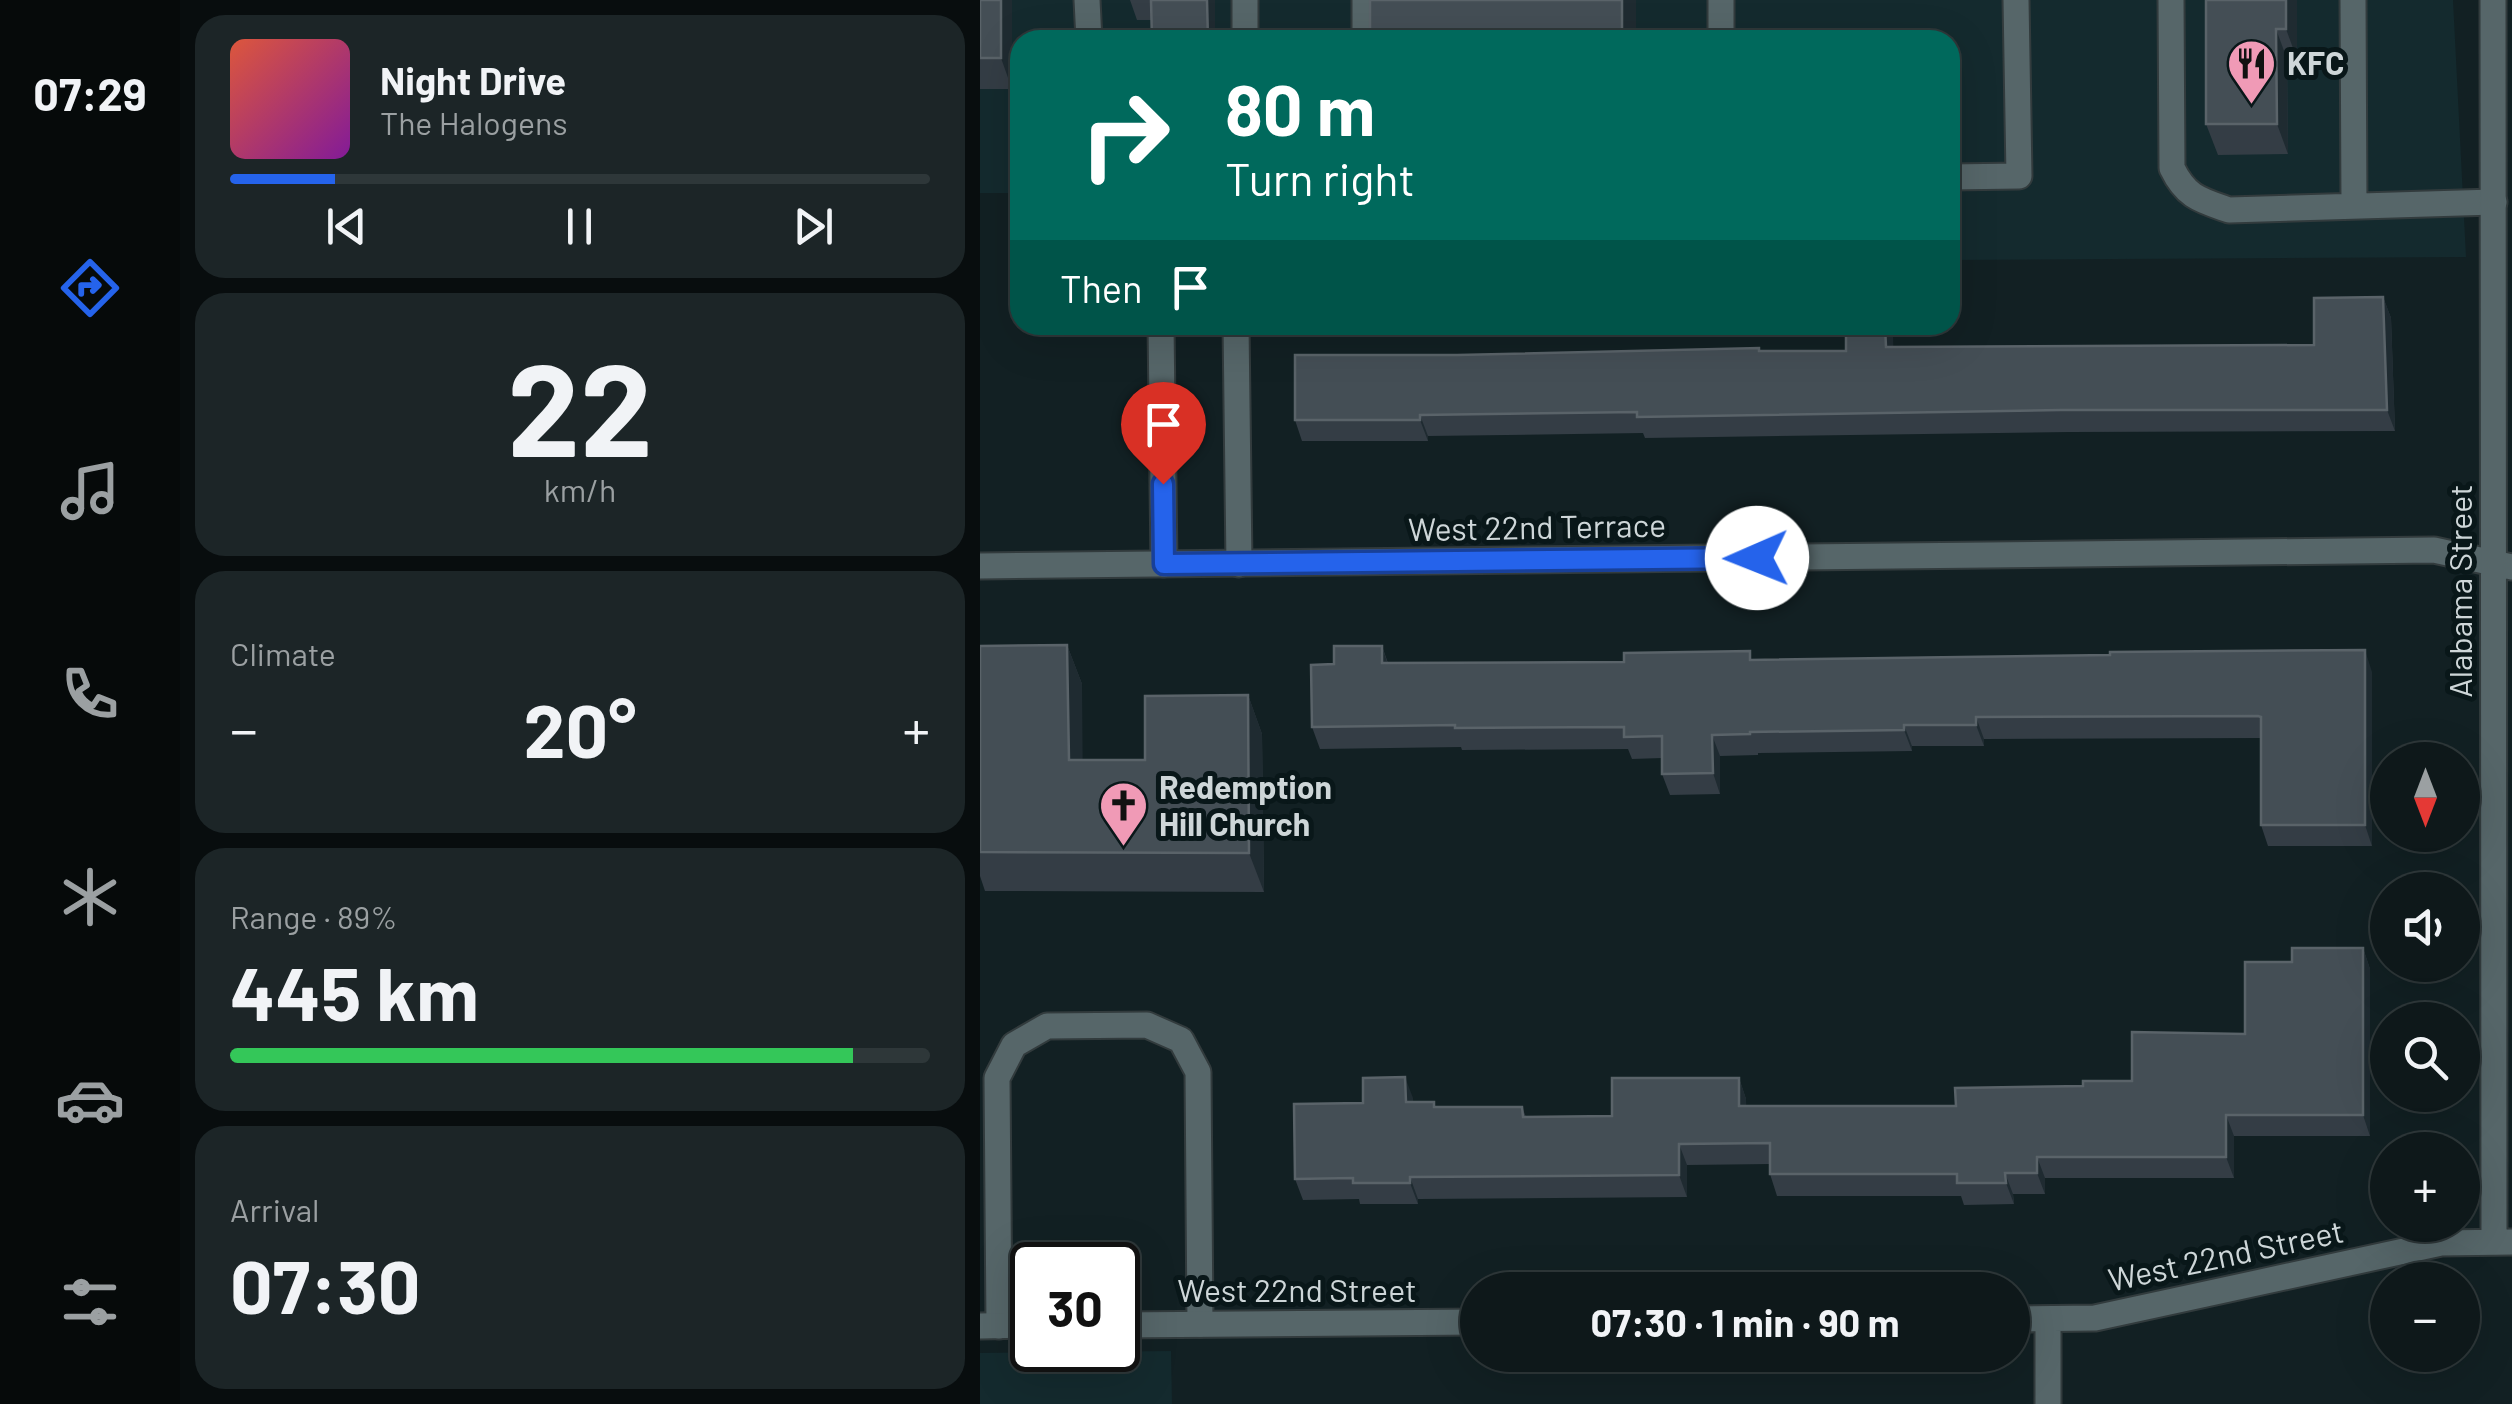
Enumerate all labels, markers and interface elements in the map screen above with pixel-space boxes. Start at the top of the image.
restaurant icon: KFC [2226,38,2278,106]
place label: KFC [2287,43,2344,81]
text: Night Drive [380,57,566,103]
text: 07:29 [33,66,147,120]
text: 80 m [1225,66,1375,150]
icon: right [1060,70,1190,200]
text: The Halogens [380,103,568,141]
text: Turn right [1225,151,1415,205]
icon: previous [319,199,374,254]
icon: pause [552,199,607,254]
icon: next [786,199,841,254]
icon: directions [55,253,125,323]
icon: arrive [1163,260,1218,315]
text: Then [1060,265,1143,311]
text: 22 [507,327,653,483]
pin [1121,382,1206,485]
icon: arrive [1136,397,1191,452]
icon: music [55,456,125,526]
text: km/h [544,470,616,508]
street label: Alabama Street [2440,484,2478,698]
street label: West 22nd Terrace [1408,505,1666,547]
position arrow [1705,506,1809,610]
text: Climate [230,634,336,672]
icon: phone [55,659,125,729]
text: 20° [524,683,636,773]
text: − [230,695,258,761]
text: + [902,695,930,761]
north arrow [2370,742,2480,852]
map controls [2370,742,2480,1372]
place label: Redemption Hill Church [1159,767,1332,842]
church icon: Redemption Hill Church [1098,780,1150,848]
icon: climate [55,862,125,932]
button: sound [2370,872,2480,982]
text: Range · 89% [230,897,397,935]
text: 445 km [230,946,479,1036]
button: search [2370,1002,2480,1112]
icon: car [55,1065,125,1135]
button: + [2370,1132,2480,1242]
text: Arrival [230,1190,319,1228]
street label: West 22nd Street [2105,1211,2347,1298]
text: 07:30 [230,1239,421,1329]
speed limit sign: 30 [1010,1242,1140,1372]
button: − [2370,1262,2480,1372]
icon: filters [55,1267,125,1337]
street label: West 22nd Street [1177,1270,1417,1308]
text: 07:30 · 1 min · 90 m [1590,1299,1900,1345]

